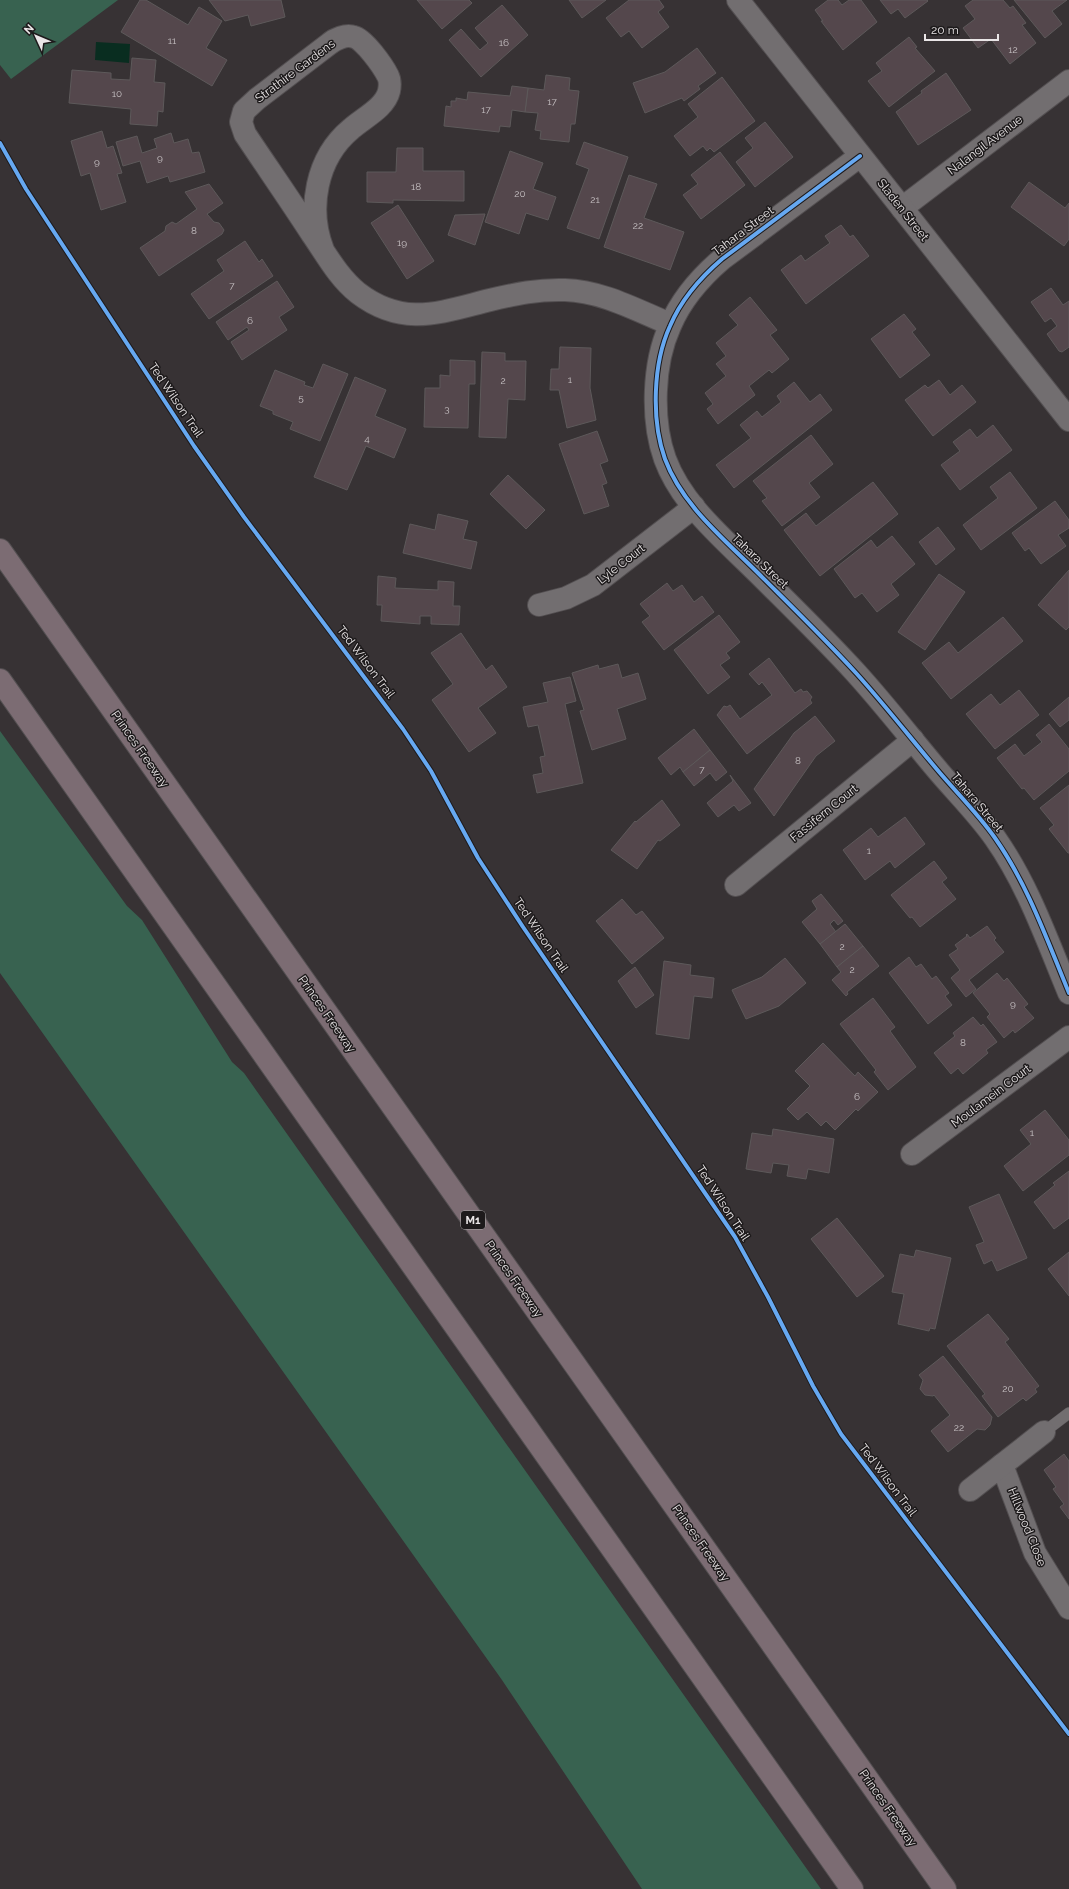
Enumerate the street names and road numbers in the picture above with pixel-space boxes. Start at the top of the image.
street label: Strathire Gardens [252,36,338,106]
street label: Nalangil Avenue [945,112,1025,178]
street label: Sladen Street [874,176,932,244]
street label: Tahara Street [710,203,776,259]
street label: Ted Wilson Trail [146,360,207,441]
street label: Tahara Street [729,531,791,591]
street label: Lyle Court [594,541,648,587]
street label: Ted Wilson Trail [334,623,398,702]
street label: Princes Freeway [108,708,172,791]
street label: Tahara Street [948,769,1006,835]
street label: Fassifern Court [787,781,861,845]
street label: Ted Wilson Trail [511,895,572,976]
street label: Princes Freeway [295,973,359,1056]
street label: Moulamein Court [948,1062,1034,1130]
street label: Ted Wilson Trail [693,1163,753,1244]
road number: M1 [461,1211,485,1229]
street label: Princes Freeway [482,1238,546,1321]
street label: Ted Wilson Trail [856,1441,920,1520]
street label: Hillwood Close [1005,1486,1049,1568]
street label: Princes Freeway [669,1502,733,1585]
street label: Princes Freeway [856,1767,920,1850]

